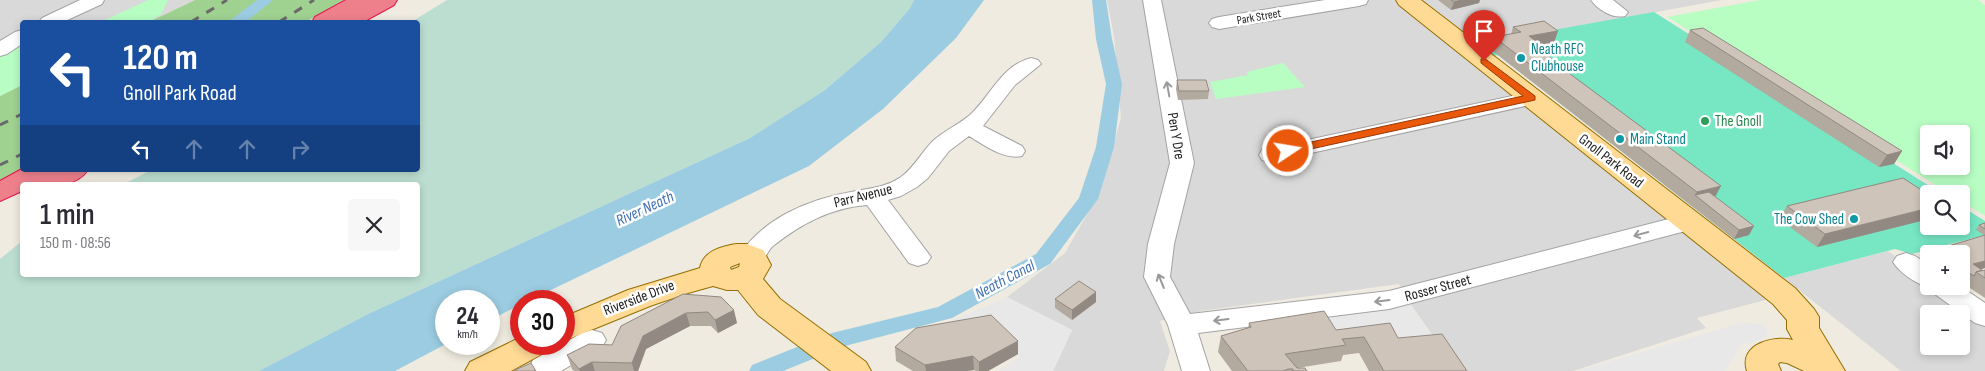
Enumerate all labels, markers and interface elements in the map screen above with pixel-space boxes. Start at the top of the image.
street label: Park Street [1236,6,1283,28]
pin [1463,10,1505,61]
icon: arrive [1470,17,1498,45]
text: 120 m [123,37,198,80]
icon: left [40,40,105,105]
place label: Neath RFC Clubhouse [1531,40,1584,76]
marker: Neath RFC Clubhouse [1515,52,1527,64]
text: Gnoll Park Road [123,80,237,107]
one-way arrow [1163,81,1173,97]
street label: Pen Y Dre [1163,111,1189,161]
place label: The Gnoll [1715,112,1762,131]
marker: The Gnoll [1699,115,1711,127]
position arrow [1261,124,1313,176]
map controls [1920,125,1970,355]
button: sound [1920,125,1970,175]
street label: Gnoll Park Road [1575,130,1647,192]
place label: Main Stand [1630,130,1686,149]
marker: Main Stand [1614,133,1626,145]
icon: left [127,135,155,163]
icon: ahead [180,135,208,163]
icon: ahead [233,135,261,163]
icon: right [286,135,314,163]
street label: Parr Avenue [832,180,894,212]
button: search [1920,185,1970,235]
water label: River Neath [613,187,677,231]
text: 1 min [40,197,95,233]
button: close [348,199,400,251]
place label: The Cow Shed [1774,210,1844,229]
marker: The Cow Shed [1848,213,1860,225]
one-way arrow [1633,230,1649,240]
text: 150 m · 08:56 [40,234,111,253]
button: + [1920,245,1970,295]
water label: Neath Canal [972,256,1039,304]
street label: Rosser Street [1403,270,1474,306]
one-way arrow [1155,274,1165,289]
street label: Riverside Drive [601,276,677,320]
speed limit sign: 30 [510,290,575,355]
one-way arrow [1374,296,1390,306]
text: 24 [456,301,479,332]
button: − [1920,305,1970,355]
one-way arrow [1213,315,1229,325]
text: km/h [457,327,478,342]

